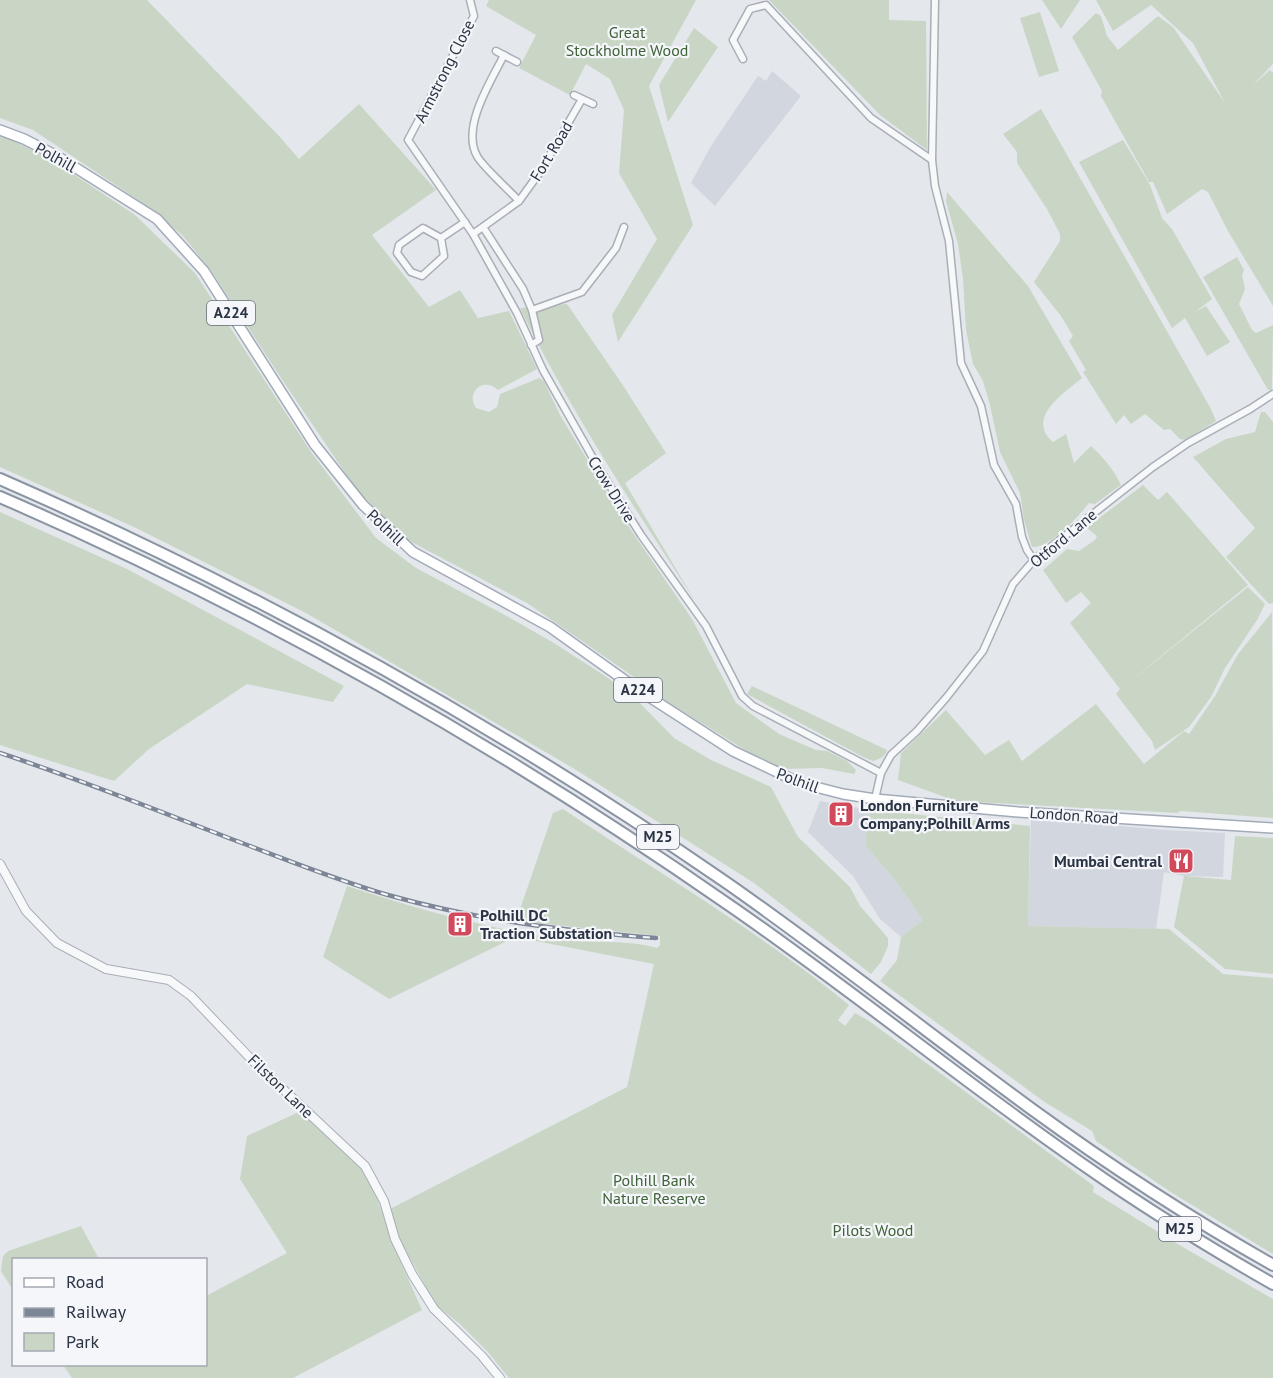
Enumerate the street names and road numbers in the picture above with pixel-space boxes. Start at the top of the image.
street label: Armstrong Close [409,16,479,126]
street label: Fort Road [525,117,577,185]
street label: Polhill [32,138,80,177]
road number: A224 [207,301,255,325]
street label: Crow Drive [584,452,640,526]
street label: Otford Lane [1026,504,1100,572]
street label: Polhill [363,505,409,550]
road number: A224 [614,678,662,702]
street label: Polhill [774,763,822,797]
street label: London Road [1029,802,1119,828]
road number: M25 [637,825,679,849]
street label: Filston Lane [244,1050,318,1122]
road number: M25 [1159,1217,1201,1241]

